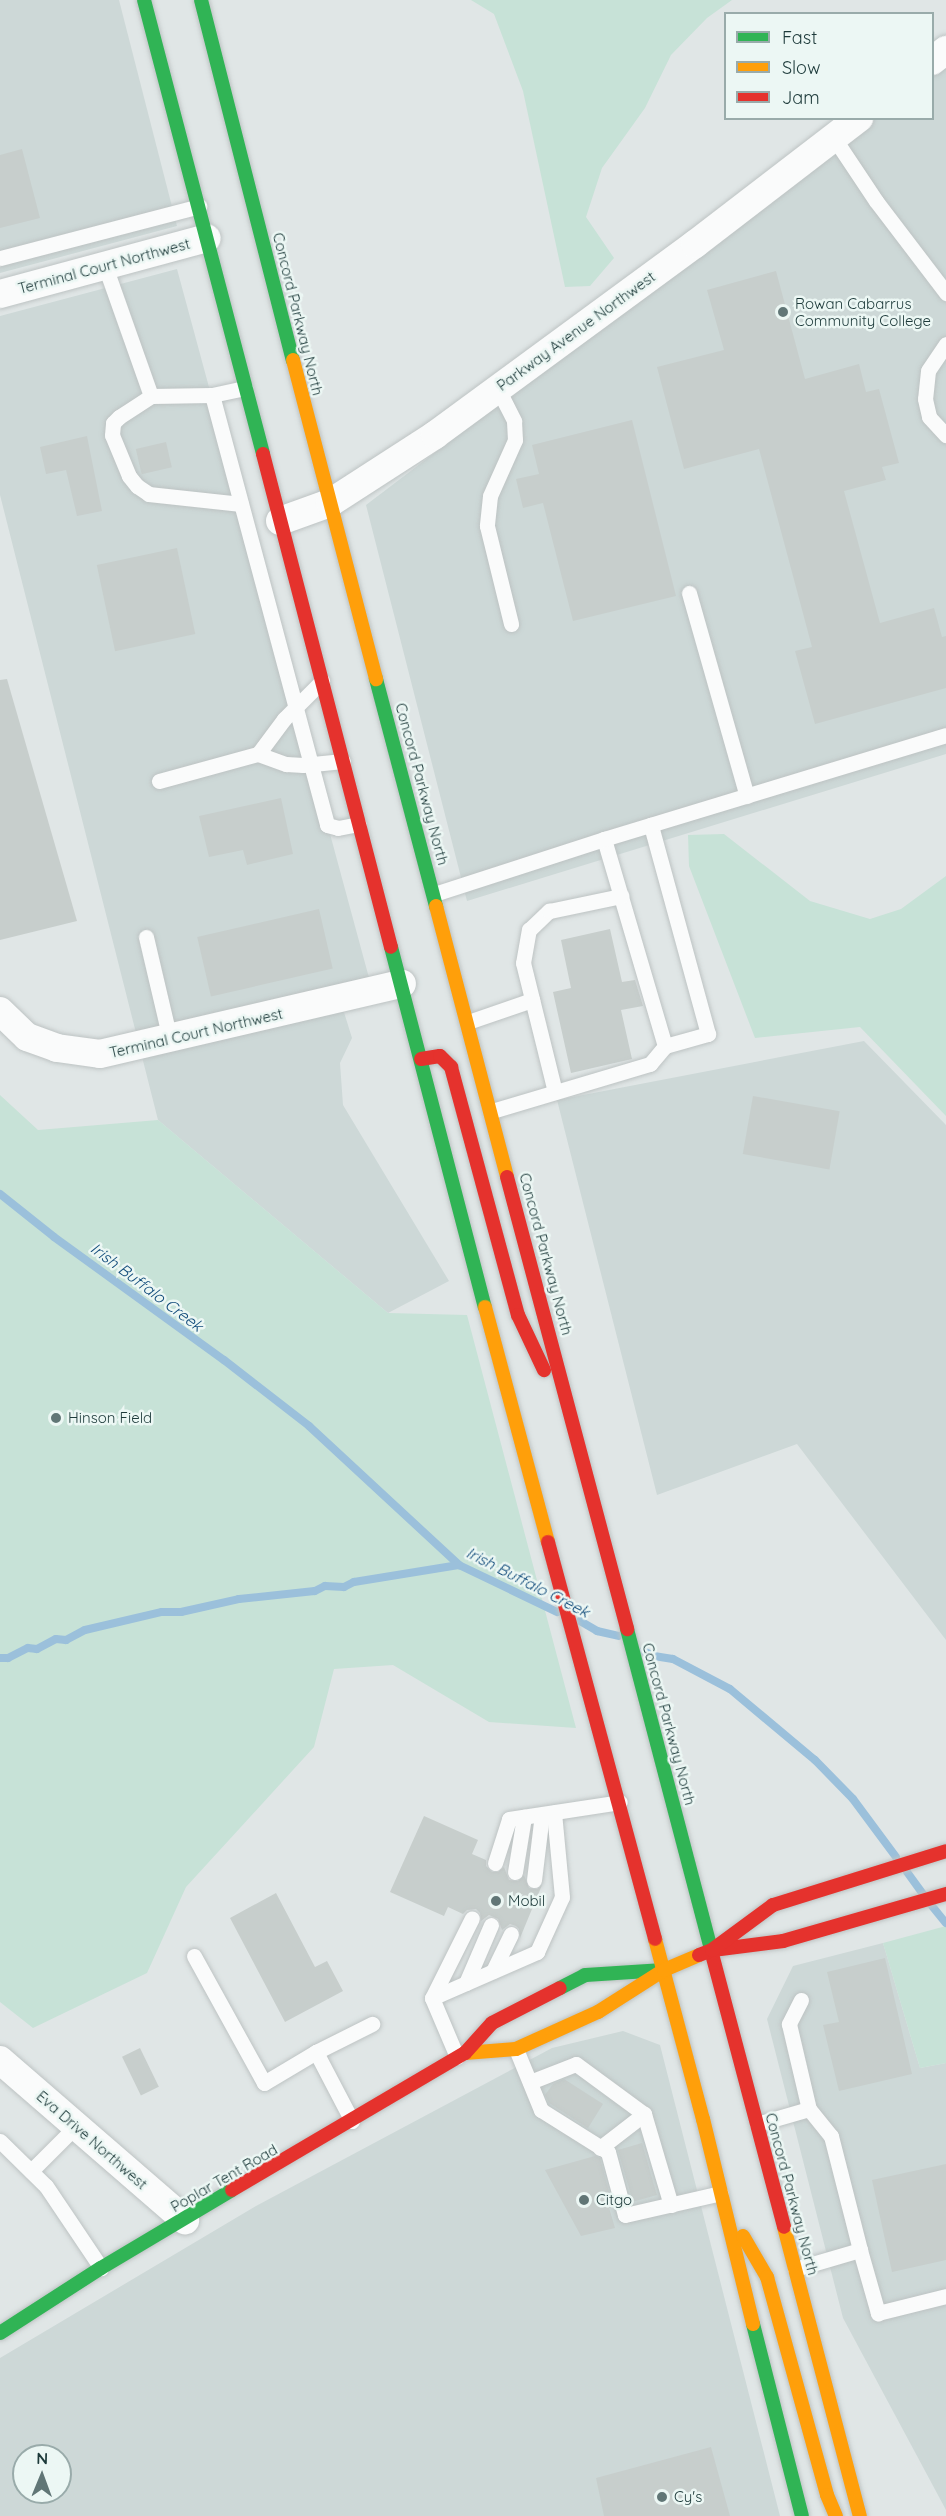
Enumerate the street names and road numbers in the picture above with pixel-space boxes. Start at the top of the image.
street label: Concord Parkway North [269,231,327,397]
street label: Terminal Court Northwest [16,234,192,298]
street label: Parkway Avenue Northwest [493,267,659,395]
street label: Concord Parkway North [392,701,452,867]
street label: Terminal Court Northwest [108,1004,284,1062]
street label: Concord Parkway North [516,1171,576,1337]
street label: Concord Parkway North [639,1641,699,1807]
street label: Eva Drive Northwest [33,2087,151,2193]
street label: Concord Parkway North [762,2111,822,2277]
street label: Poplar Tent Road [167,2140,281,2216]

